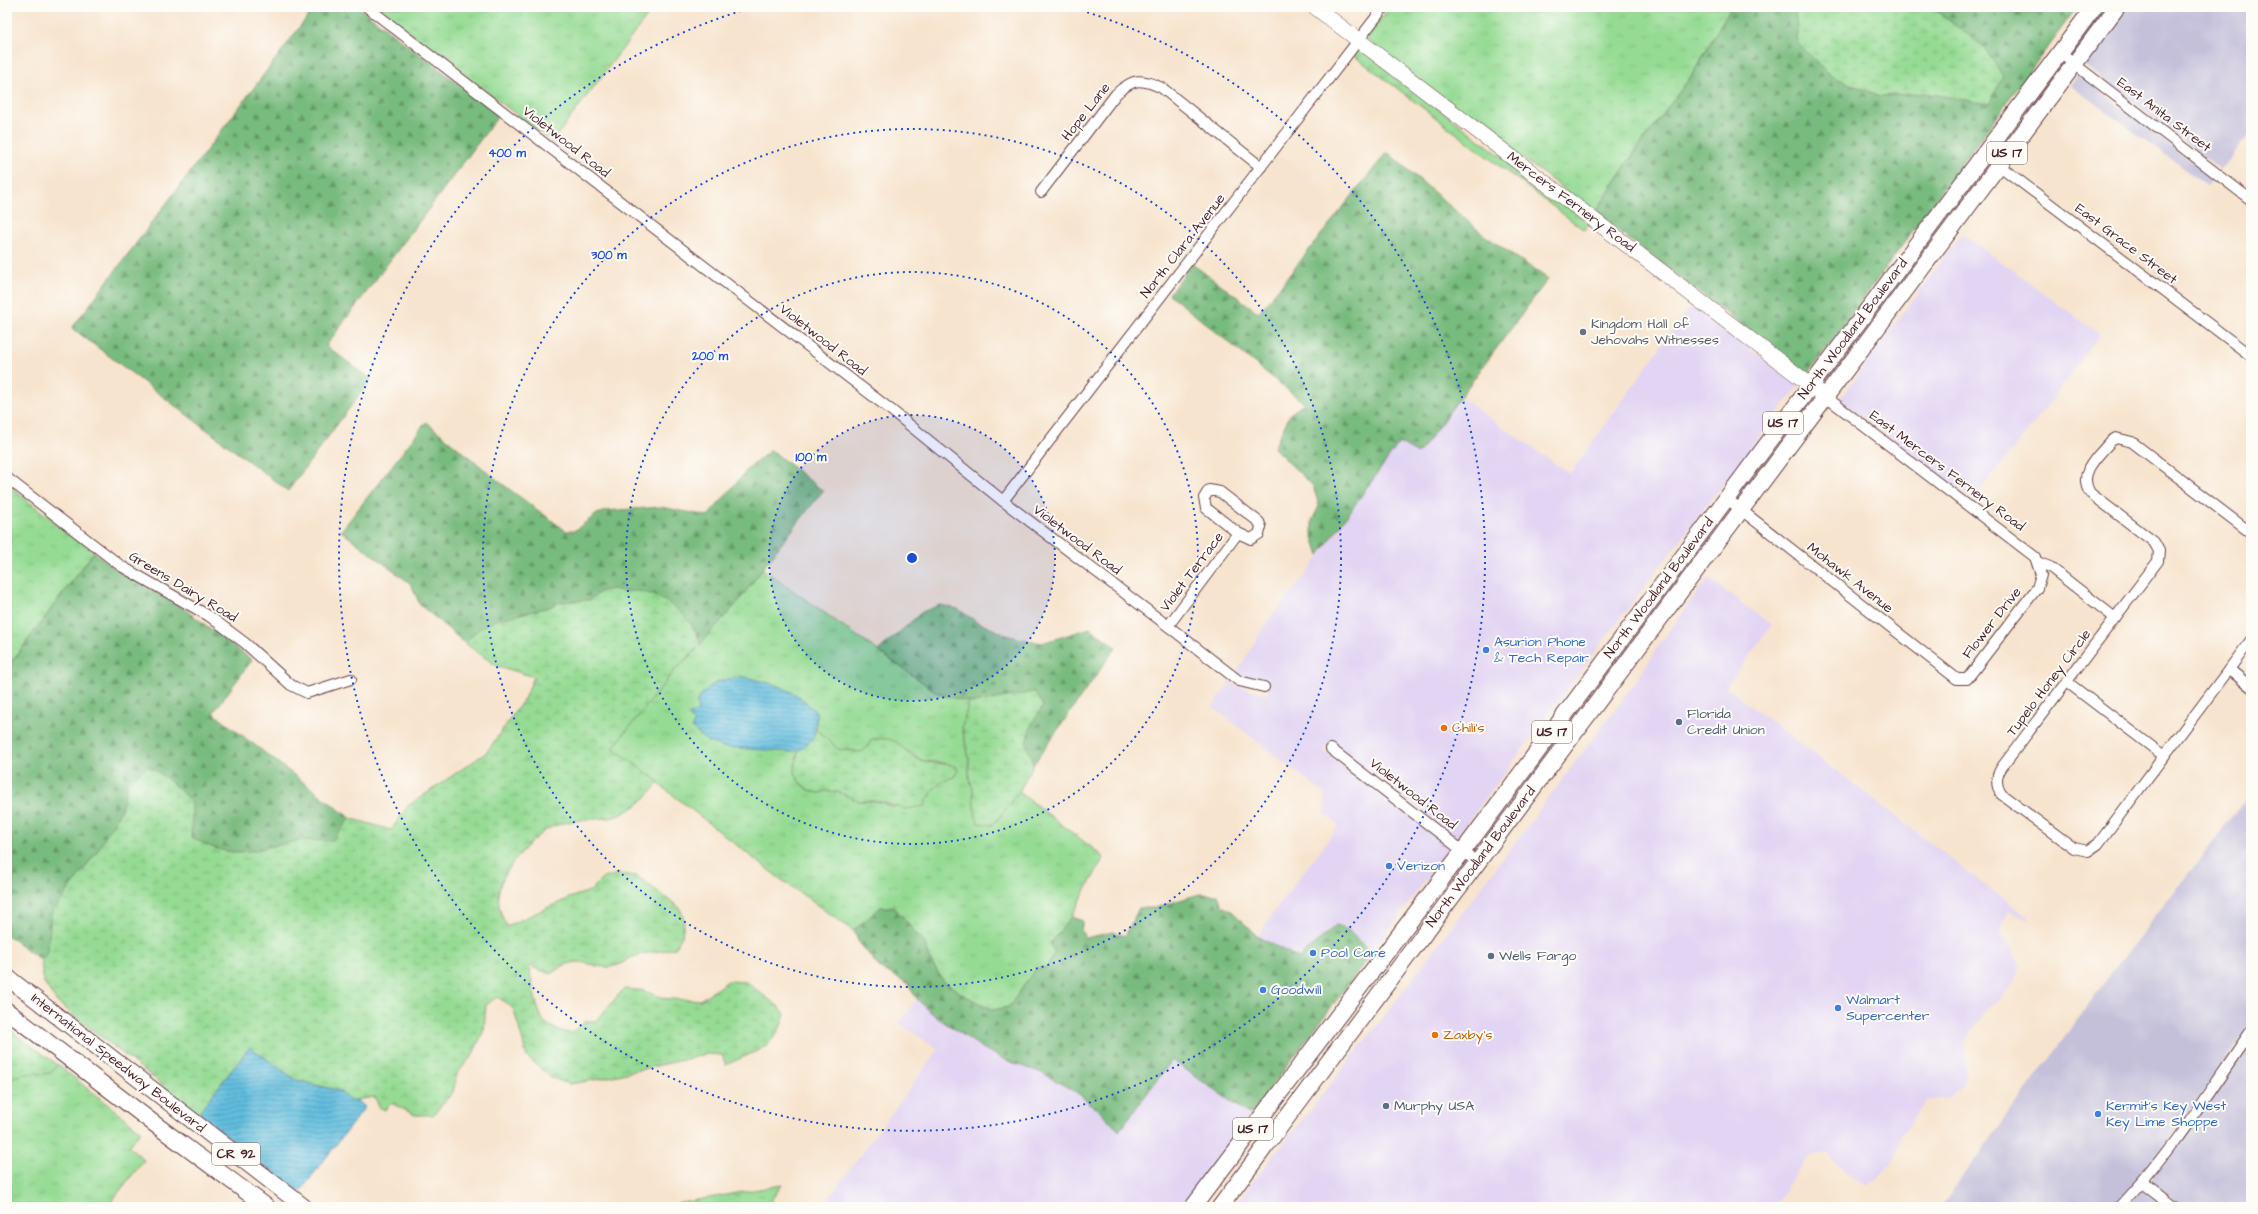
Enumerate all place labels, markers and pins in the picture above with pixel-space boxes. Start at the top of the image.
place label: Kingdom Hall of Jehovahs Witnesses [1591,314,1719,350]
marker: Kingdom Hall of Jehovahs Witnesses [1578,327,1588,337]
centre of rings [905,551,919,565]
place label: Asurion Phone & Tech Repair [1494,632,1589,668]
marker: Asurion Phone & Tech Repair [1481,645,1491,655]
place label: Florida Credit Union [1687,704,1765,740]
marker: Florida Credit Union [1674,717,1684,727]
place label: Chili's [1452,718,1485,738]
marker: Chili's [1439,723,1449,733]
place label: Verizon [1397,856,1445,876]
marker: Verizon [1384,861,1394,871]
place label: Pool Care [1321,943,1386,963]
place label: Wells Fargo [1499,946,1577,966]
marker: Pool Care [1308,948,1318,958]
marker: Wells Fargo [1486,951,1496,961]
place label: Goodwill [1271,980,1321,1000]
marker: Goodwill [1258,985,1268,995]
place label: Walmart Supercenter [1846,990,1930,1026]
marker: Walmart Supercenter [1833,1003,1843,1013]
place label: Zaxby's [1443,1025,1493,1045]
marker: Zaxby's [1430,1030,1440,1040]
place label: Murphy USA [1394,1096,1474,1116]
place label: Kermit's Key West Key Lime Shoppe [2106,1096,2226,1132]
marker: Murphy USA [1381,1101,1391,1111]
marker: Kermit's Key West Key Lime Shoppe [2093,1109,2103,1119]

